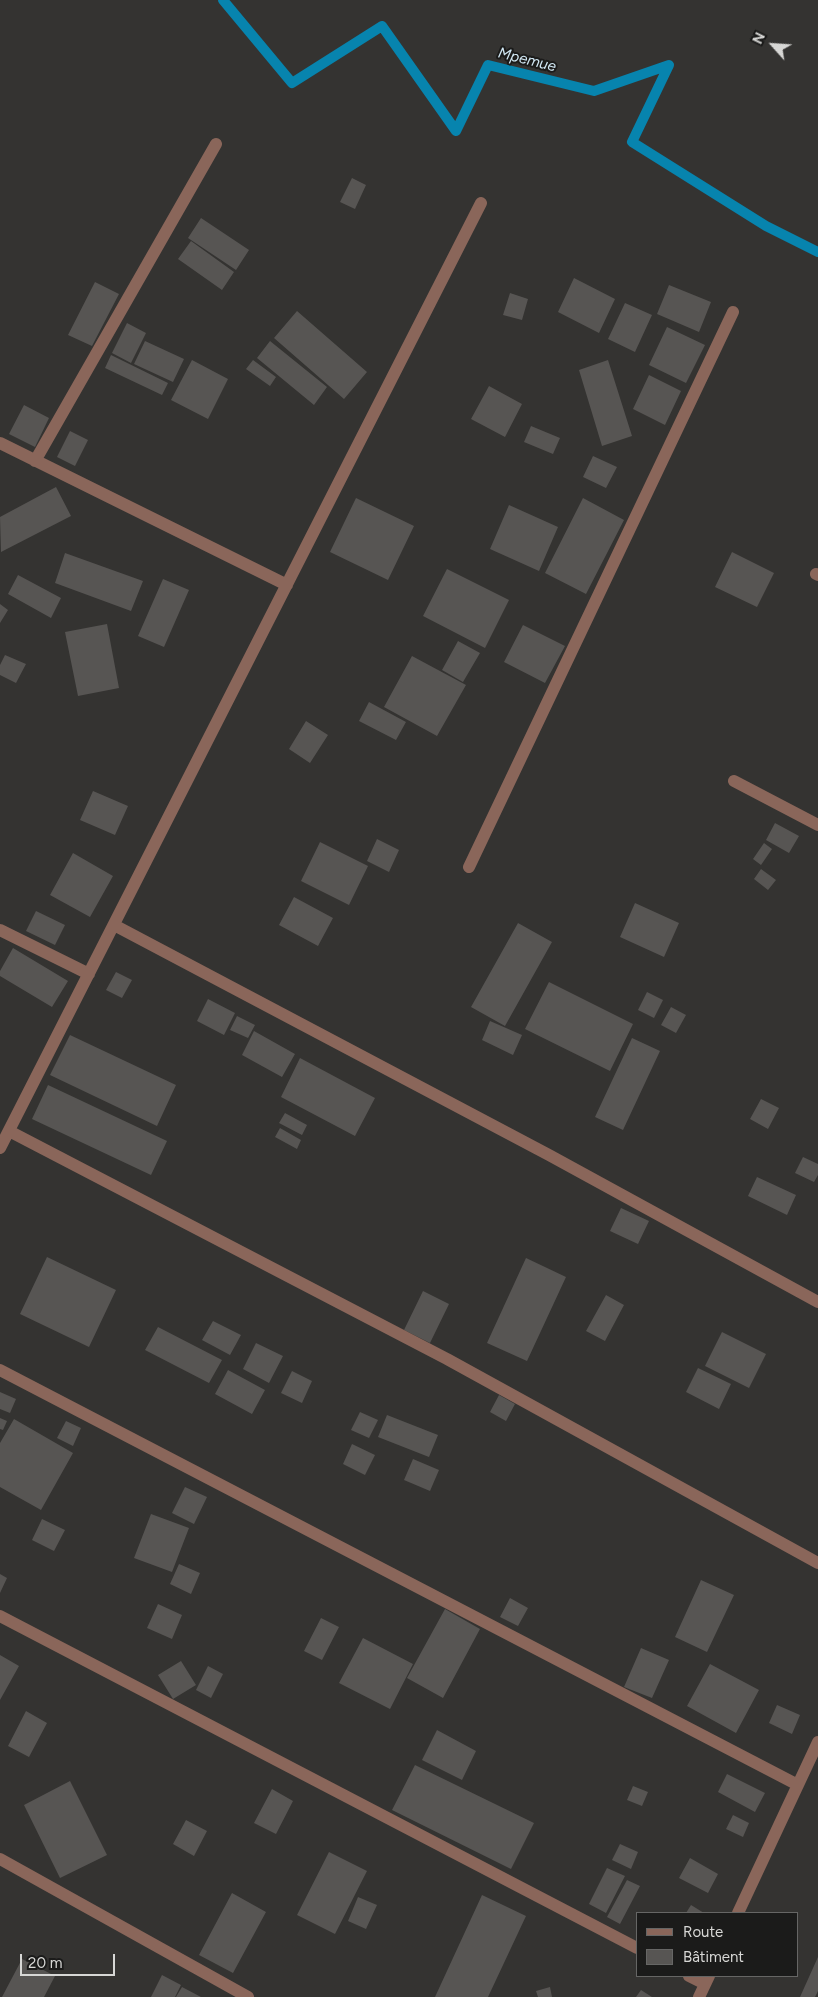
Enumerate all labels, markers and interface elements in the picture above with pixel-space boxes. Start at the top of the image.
north arrow [748,20,798,70]
text: N [749,30,769,47]
water label: Mpemue [496,44,558,76]
legend [636,1912,798,1977]
text: Route [683,1923,723,1941]
scale bar [22,1944,118,1976]
text: Bâtiment [683,1948,744,1966]
text: 20 m [28,1954,62,1972]

